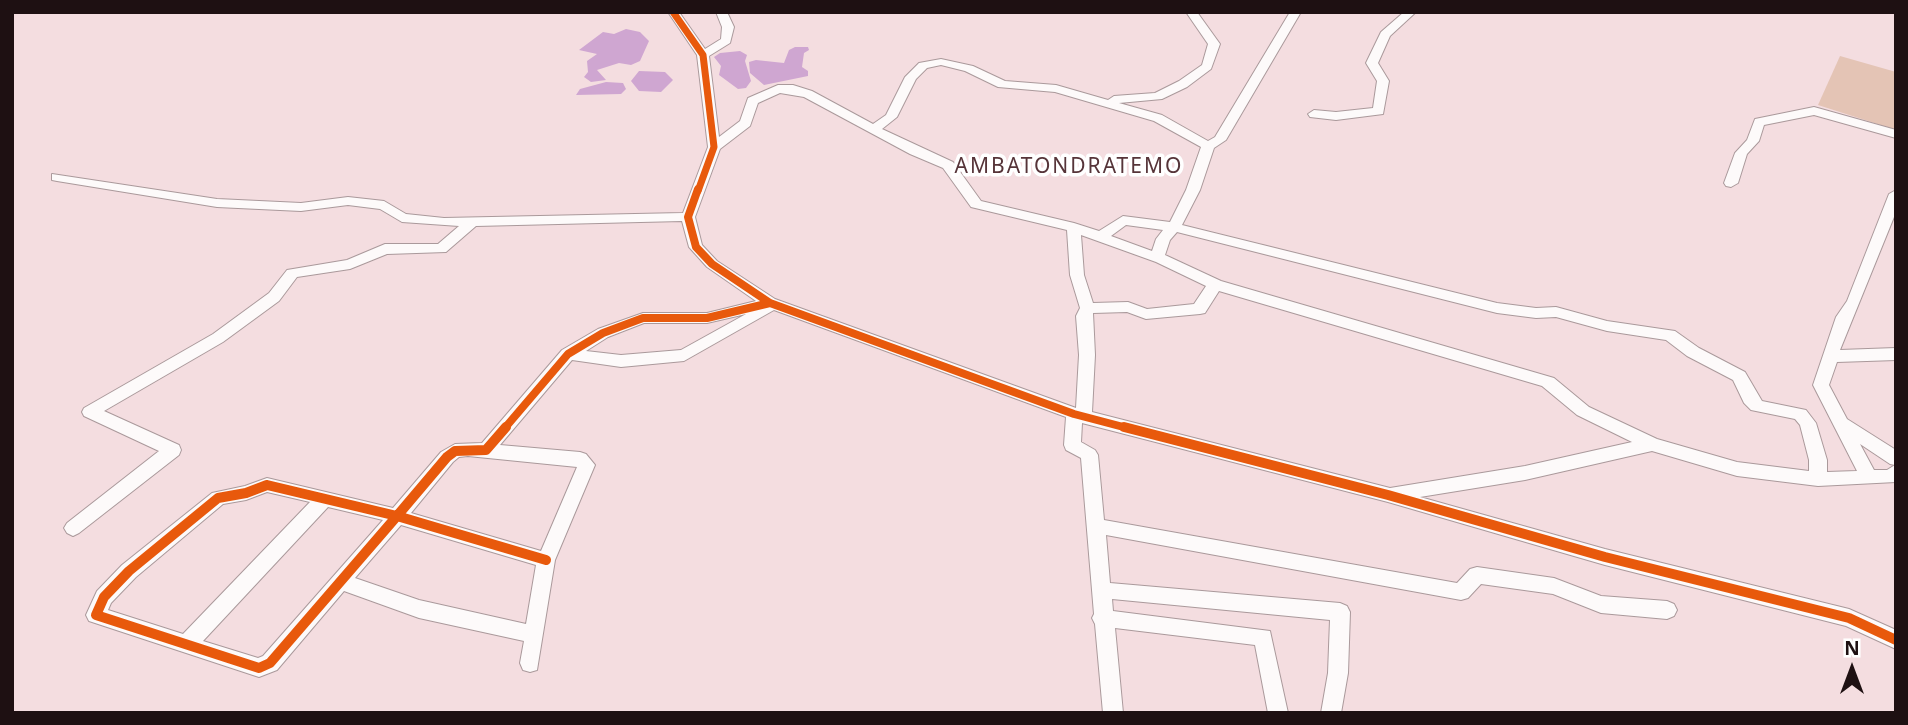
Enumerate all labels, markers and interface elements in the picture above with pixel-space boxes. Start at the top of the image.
district label: AMBATONDRATEMO [956,154,1182,180]
north arrow [1817,634,1887,704]
text: N [1844,635,1860,661]

